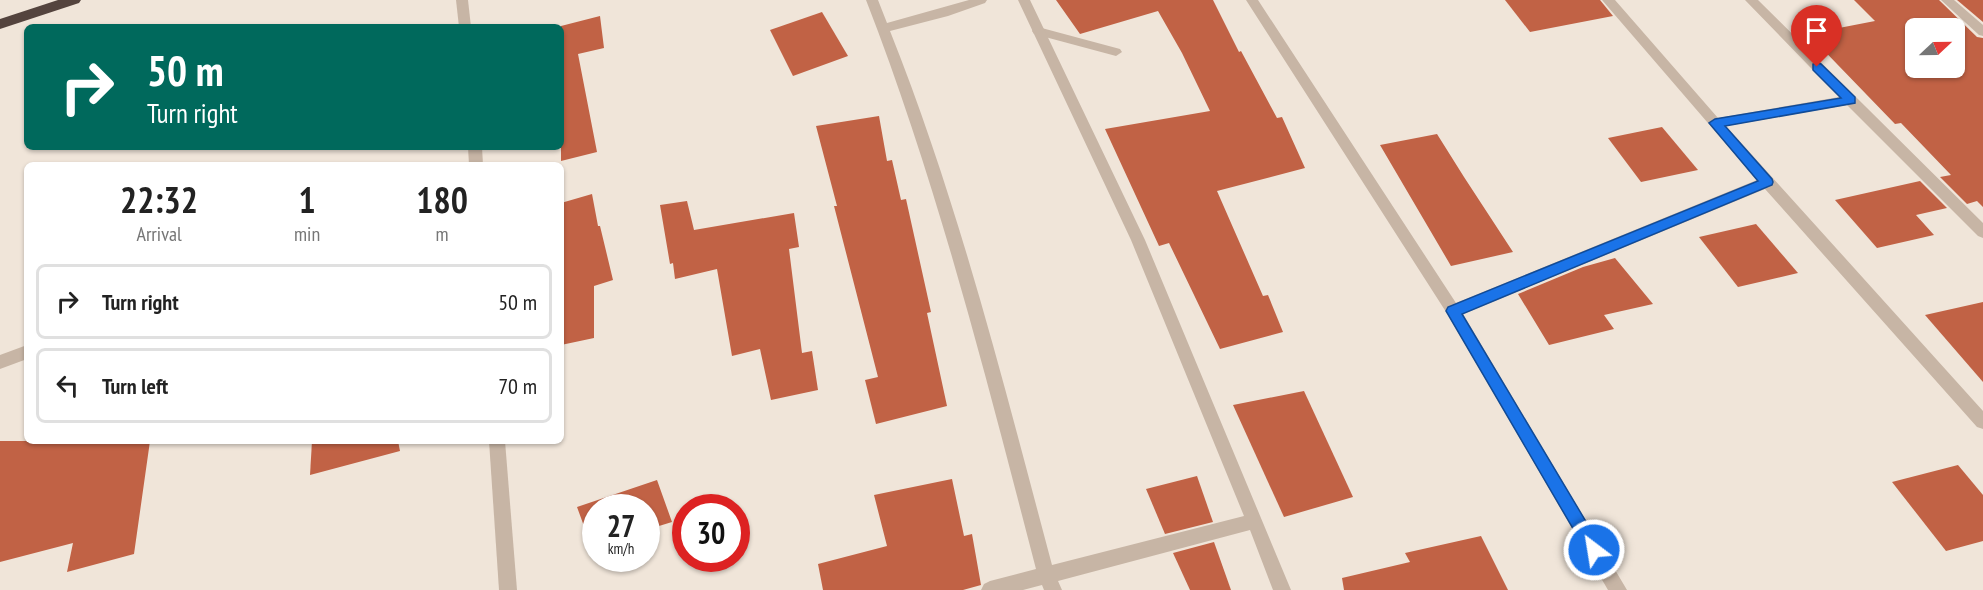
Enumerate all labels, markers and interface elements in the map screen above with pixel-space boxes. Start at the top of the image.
pin [1791,5,1842,67]
icon: arrive [1800,14,1833,47]
north arrow [1905,18,1965,78]
map controls [1905,18,1965,78]
text: 50 m [147,43,224,98]
icon: right [48,48,126,126]
text: Turn right [147,96,238,130]
text: 22:32 [120,176,198,223]
text: 1 [298,176,316,223]
text: 180 [416,176,468,223]
text: Arrival [136,221,182,247]
text: min [294,221,320,247]
text: m [436,221,449,247]
icon: right [51,285,84,318]
text: Turn right [102,288,179,316]
text: 50 m [498,288,537,316]
icon: left [51,369,84,402]
text: Turn left [102,372,168,400]
text: 70 m [498,372,537,400]
speed limit sign: 30 [672,494,750,572]
text: 27 [607,506,635,545]
position arrow [1562,518,1626,582]
text: km/h [608,539,634,558]

